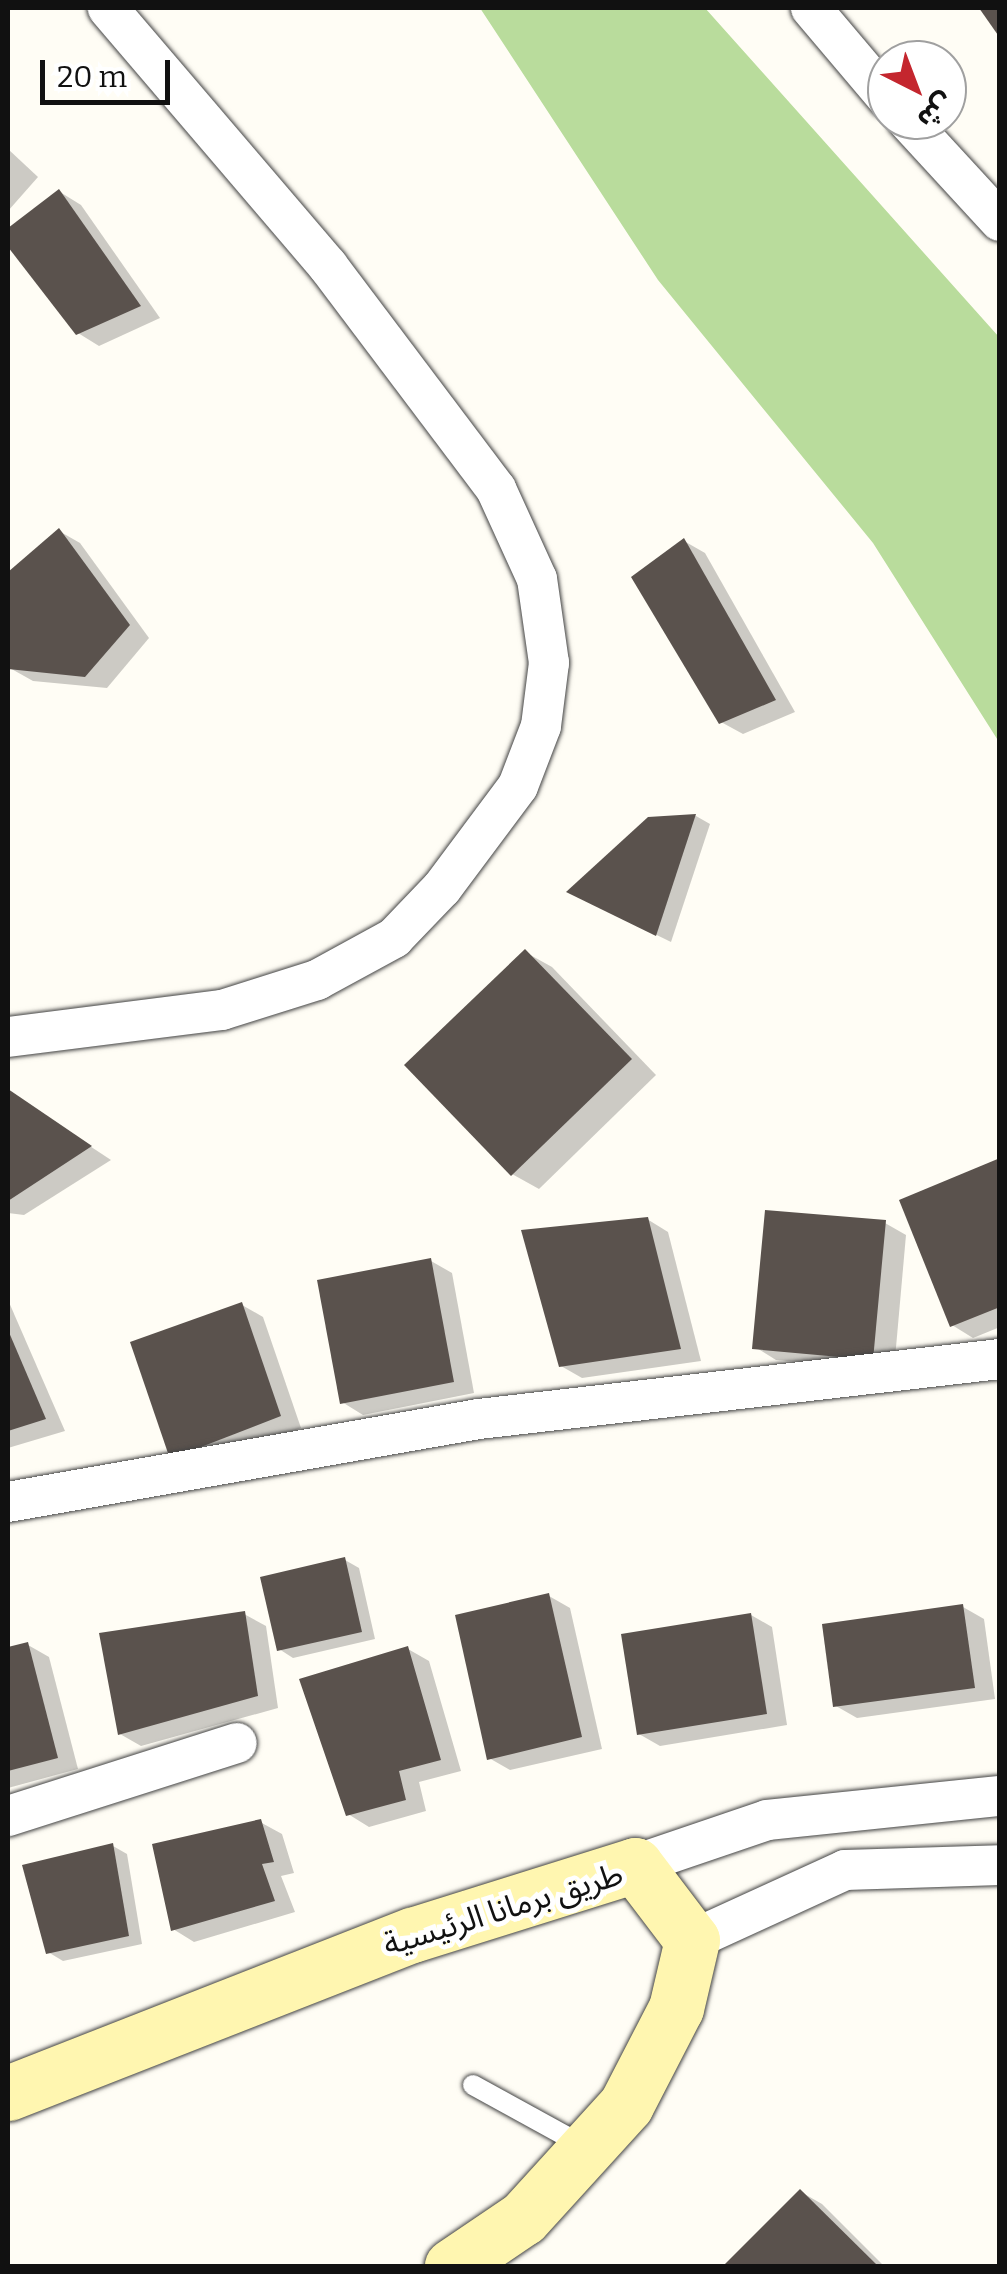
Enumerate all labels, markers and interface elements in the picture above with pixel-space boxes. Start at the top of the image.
scale bar [45,40,175,102]
north arrow [867,40,967,140]
text: 20 m [57,59,127,95]
text: ش [911,86,961,136]
street label: طريق برمانا الرئيسية [379,1854,627,1964]

